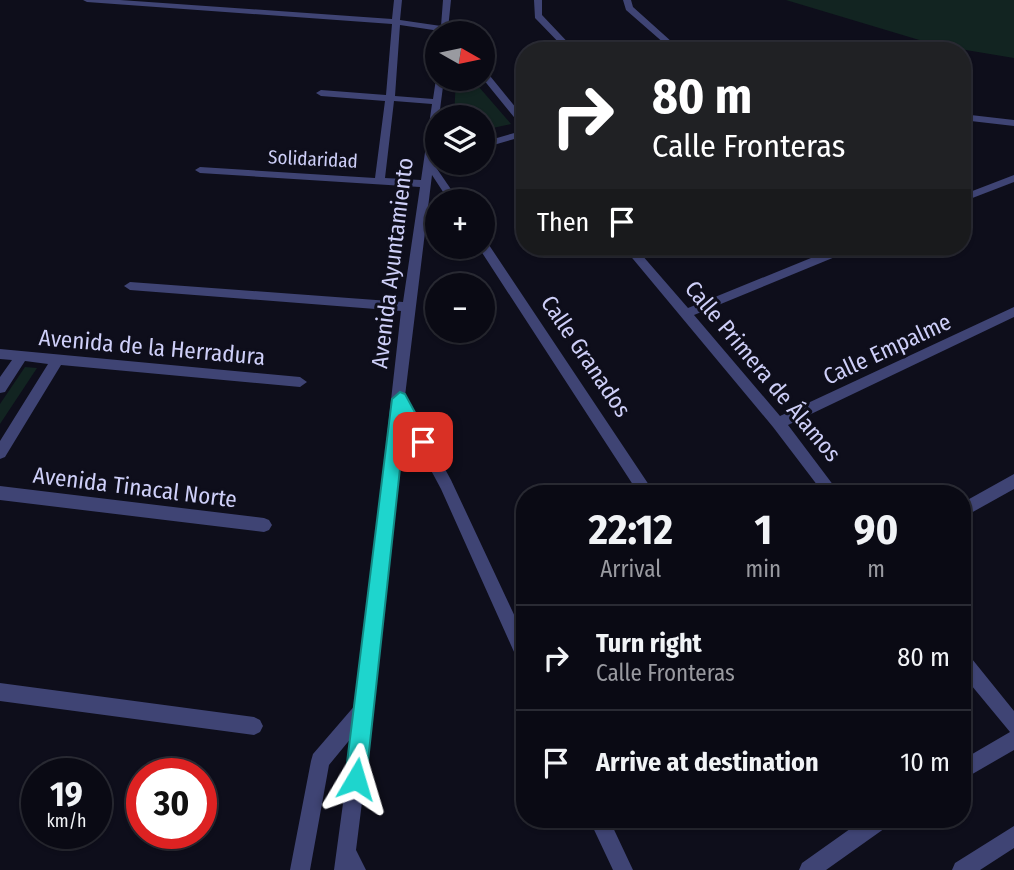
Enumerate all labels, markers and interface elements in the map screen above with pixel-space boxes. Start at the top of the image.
north arrow [425,21,495,91]
map controls [425,21,495,343]
text: 80 m [652,67,752,126]
icon: right [537,70,628,161]
button: layers [425,105,495,175]
text: Calle Fronteras [652,127,845,165]
street label: Solidaridad [268,145,358,173]
street label: Avenida Ayuntamiento [365,156,419,370]
button: + [425,189,495,259]
icon: arrive [603,203,641,241]
text: Then [537,207,589,238]
button: − [425,273,495,343]
street label: Calle Primera de Álamos [679,274,848,467]
street label: Calle Granados [535,290,637,422]
street label: Calle Empalme [819,307,955,391]
street label: Avenida de la Herradura [38,323,266,371]
pin [393,412,453,472]
icon: arrive [404,423,442,461]
street label: Avenida Tinacal Norte [31,461,239,513]
text: 22:12 [589,505,673,555]
text: 1 [754,505,772,555]
text: 90 [854,505,898,555]
text: Arrival [600,555,661,583]
text: min [746,555,781,583]
text: m [867,555,885,583]
text: Turn right [596,628,702,659]
icon: right [537,639,575,677]
text: 80 m [897,642,950,673]
text: Calle Fronteras [596,659,735,687]
position arrow [319,742,393,816]
icon: arrive [537,744,575,782]
text: Arrive at destination [596,747,819,778]
text: 10 m [900,747,950,778]
speed limit sign: 30 [126,758,217,849]
text: 19 [50,773,83,815]
text: km/h [46,810,87,832]

